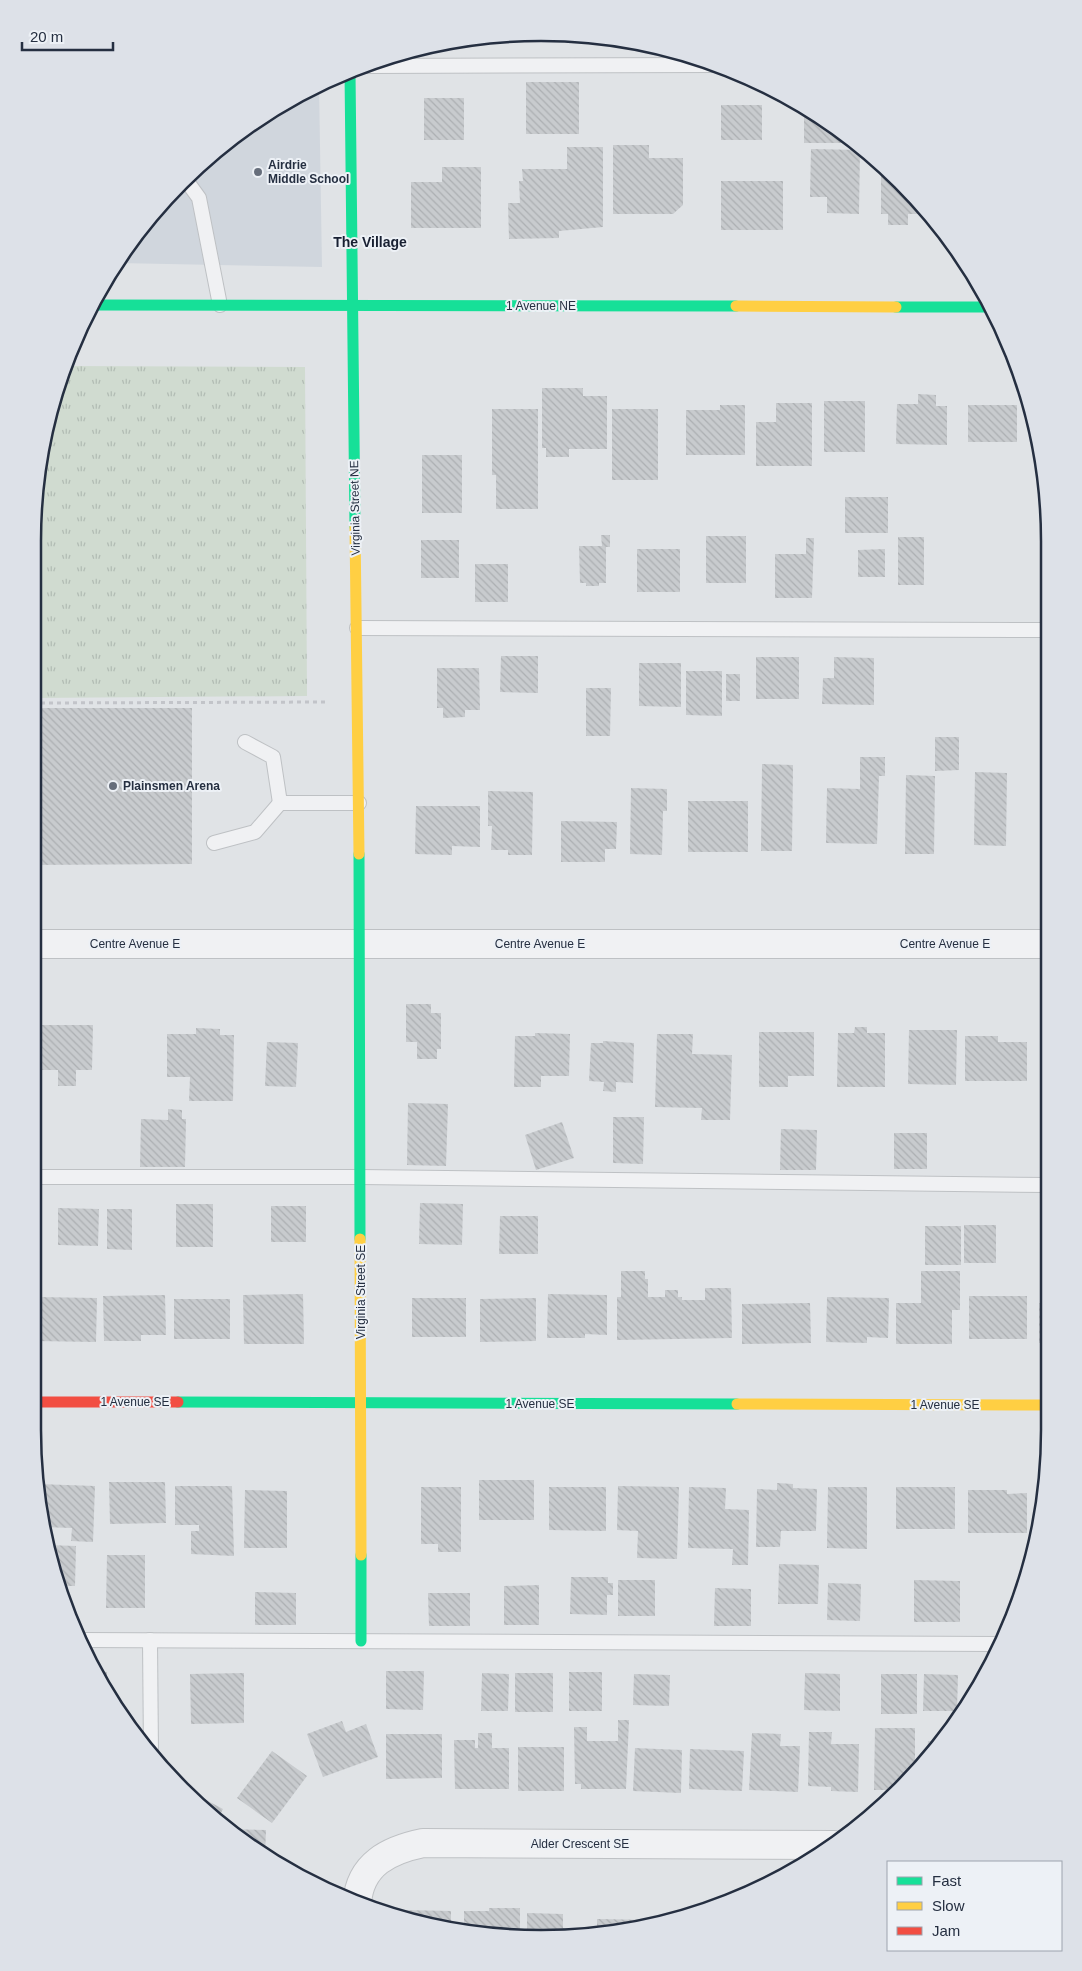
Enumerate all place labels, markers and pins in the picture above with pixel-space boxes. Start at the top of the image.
place label: Airdrie Middle School [268,158,349,186]
marker: Airdrie Middle School [252,166,264,178]
place label: Plainsmen Arena [123,779,220,793]
marker: Plainsmen Arena [107,780,119,792]

